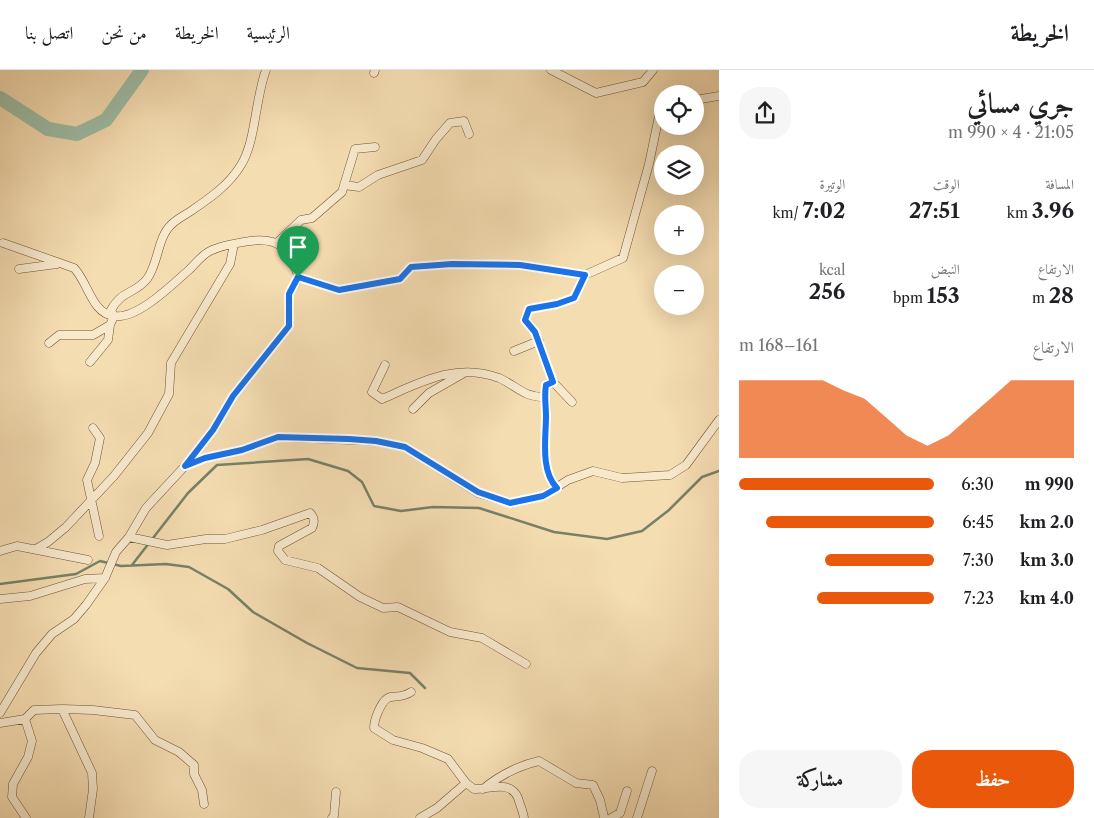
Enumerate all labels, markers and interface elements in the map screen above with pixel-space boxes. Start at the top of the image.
text: الخريطة [1011,18,1069,47]
text: اتصل بنا [25,22,73,44]
text: من نحن [101,22,147,44]
text: الخريطة [175,22,219,44]
text: الرئيسية [247,22,290,44]
map controls [654,85,704,315]
button: locate [654,85,704,135]
text: جري مسائي [967,86,1074,120]
button: share [739,87,791,139]
text: 21:05 · 4 × 990 m [948,122,1074,142]
button: layers [654,145,704,195]
text: الوتيرة [820,175,845,193]
text: الوقت [933,175,960,193]
text: المسافة [1045,175,1074,193]
text: 7:02 [802,198,845,223]
text: 27:51 [909,198,960,223]
text: 3.96 [1032,198,1074,223]
text: /km [772,204,802,222]
text: km [1007,204,1032,222]
button: + [654,205,704,255]
pin [277,226,319,277]
icon: arrive [284,233,312,261]
text: النبض [931,260,960,278]
text: الارتفاع [1038,260,1074,278]
text: kcal [819,261,845,279]
button: − [654,265,704,315]
text: 256 [809,279,845,304]
text: 153 [927,283,960,308]
text: 28 [1049,283,1074,308]
text: bpm [893,289,927,307]
text: m [1032,289,1049,307]
text: 161–168 m [739,335,818,355]
text: الارتفاع [1032,337,1074,357]
text: 6:30 [961,474,994,494]
text: 990 m [1025,474,1074,494]
text: 6:45 [962,512,994,532]
text: 2.0 km [1020,512,1074,532]
text: 7:30 [963,550,994,570]
text: 3.0 km [1020,550,1074,570]
text: 7:23 [964,588,994,608]
text: 4.0 km [1020,588,1074,608]
button: مشاركة [739,750,902,808]
button: حفظ [912,750,1074,808]

